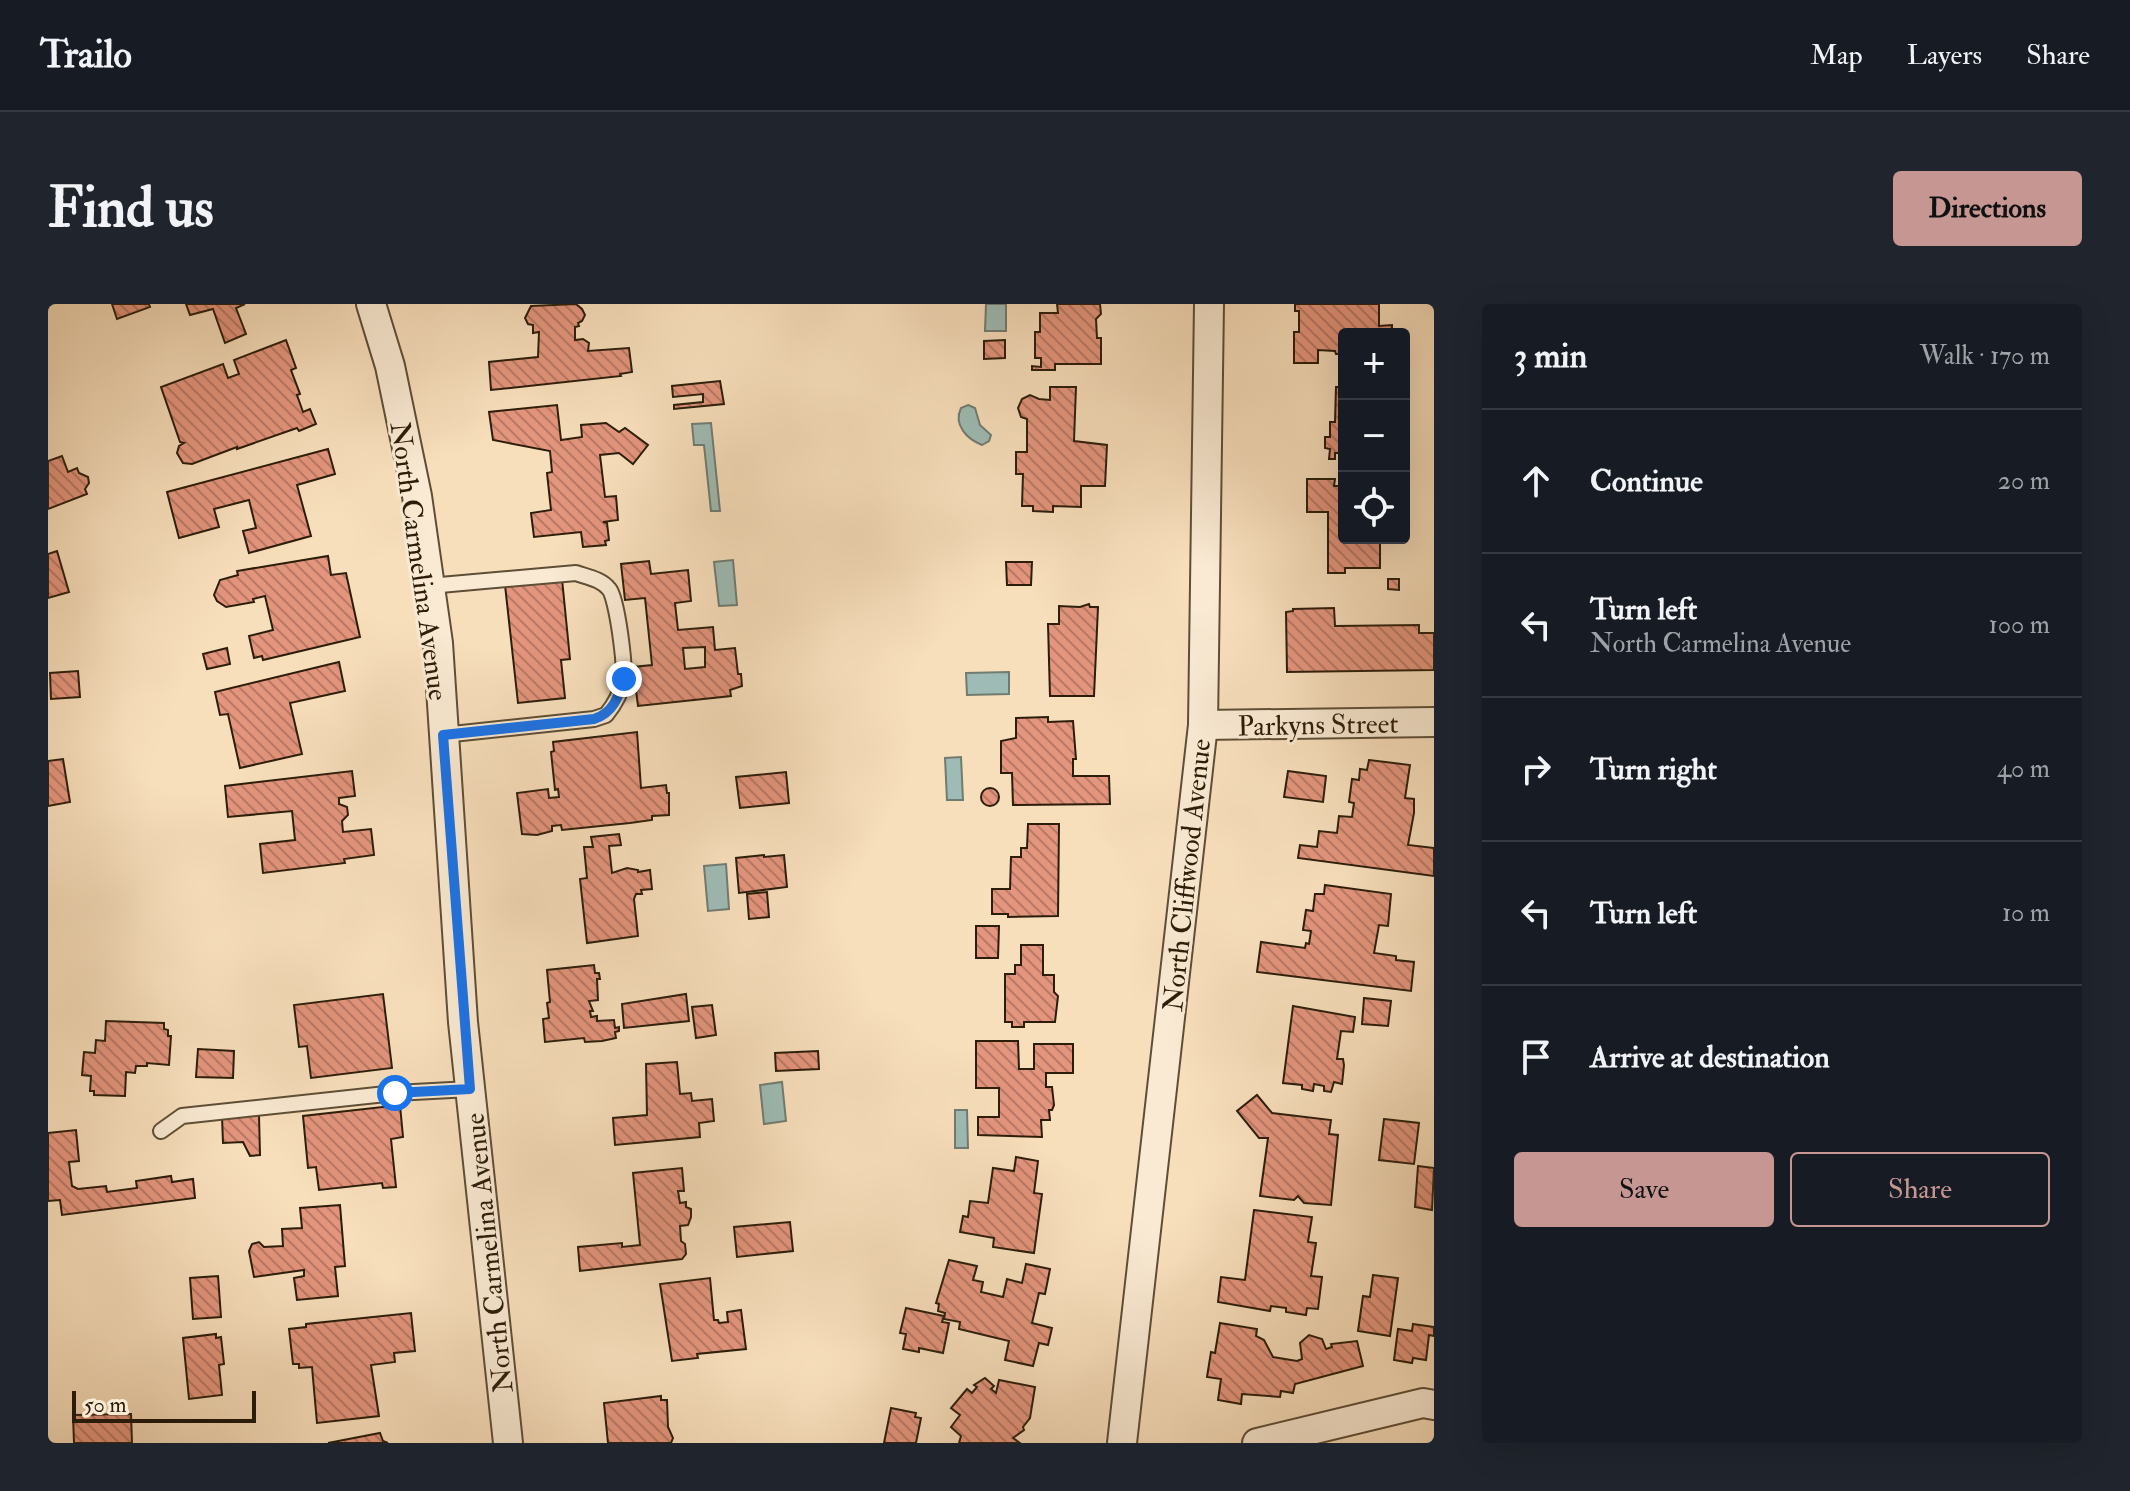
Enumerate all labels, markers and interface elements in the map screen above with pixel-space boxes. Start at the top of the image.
text: Trailo [40,31,132,79]
text: Map [1810,38,1863,73]
text: Layers [1907,38,1982,73]
text: Share [2026,38,2090,73]
button: Directions [1893,171,2082,246]
text: Find us [48,173,214,244]
map controls [1338,328,1410,544]
button: + [1338,328,1410,400]
text: 3 min [1514,335,1587,378]
text: Walk · 170 m [1920,340,2050,372]
button: − [1338,400,1410,472]
street label: North Carmelina Avenue [382,420,455,703]
icon: ahead [1514,459,1558,503]
text: Continue [1590,463,1703,500]
text: 20 m [1998,465,2050,497]
button: locate [1338,472,1410,544]
text: Turn left [1590,591,1697,628]
icon: left [1514,603,1558,647]
text: 100 m [1989,609,2050,641]
text: North Carmelina Avenue [1590,628,1851,660]
route end [606,661,642,697]
street label: Parkyns Street [1237,707,1399,744]
street label: North Cliffwood Avenue [1156,737,1219,1013]
icon: right [1514,747,1558,791]
text: Turn right [1590,751,1717,788]
text: 40 m [1997,753,2050,785]
icon: left [1514,891,1558,935]
text: Turn left [1590,895,1697,932]
text: 10 m [2002,897,2050,929]
icon: arrive [1514,1035,1558,1079]
text: Arrive at destination [1590,1039,1830,1076]
route start [377,1075,413,1111]
street label: North Carmelina Avenue [457,1111,522,1394]
button: Save [1514,1152,1774,1227]
button: Share [1790,1152,2050,1227]
scale bar [72,1387,256,1423]
text: 50 m [84,1391,126,1419]

